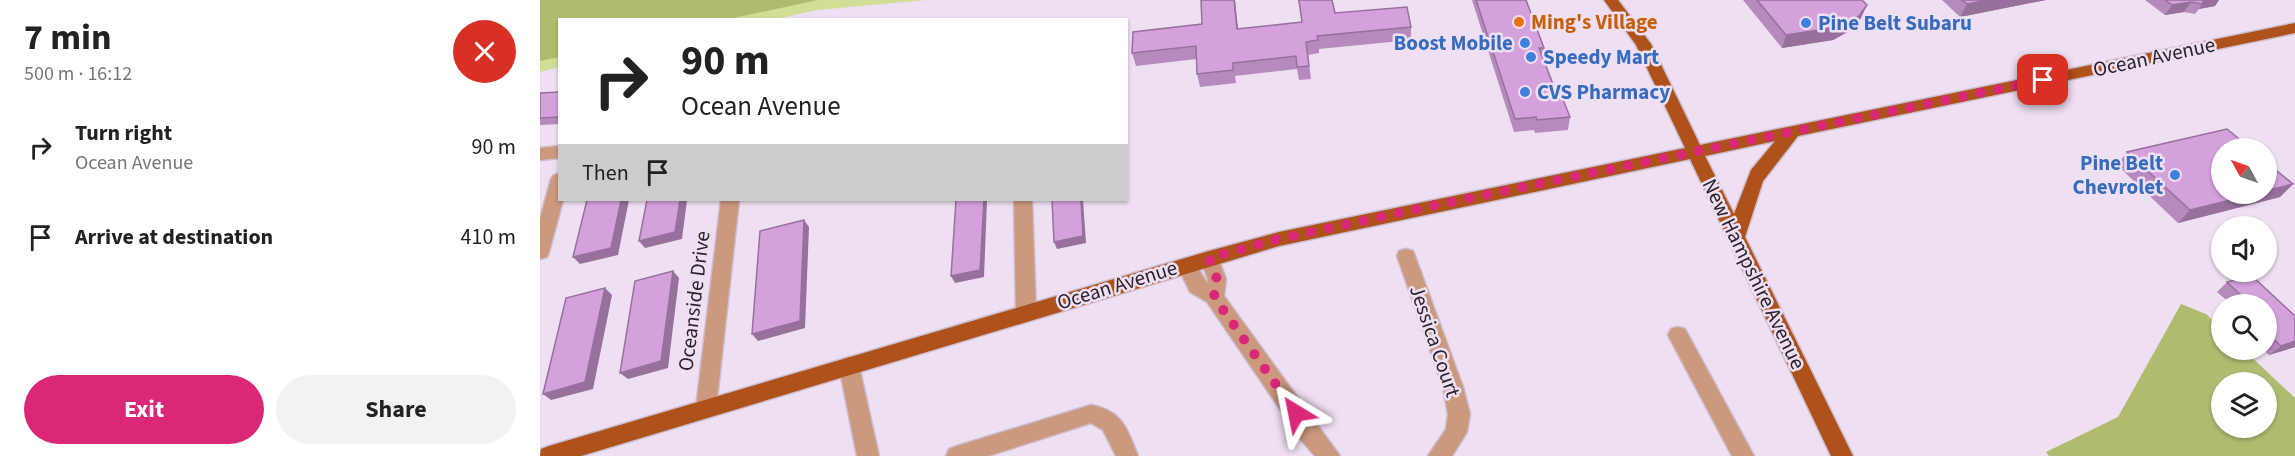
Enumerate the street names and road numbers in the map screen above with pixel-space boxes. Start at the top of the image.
street label: Ocean Avenue [2090,29,2218,85]
street label: New Hampshire Avenue [1695,174,1813,374]
street label: Oceanside Drive [671,229,717,373]
street label: Ocean Avenue [1053,252,1181,318]
street label: Jessica Court [1402,281,1468,401]

